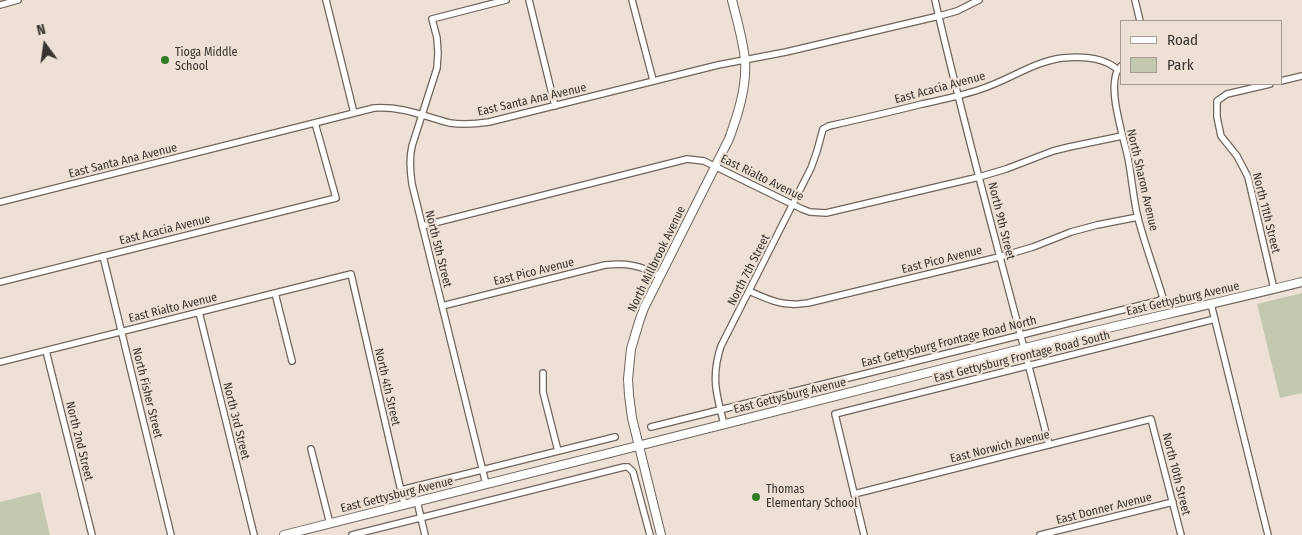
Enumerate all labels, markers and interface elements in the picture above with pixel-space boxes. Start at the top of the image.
north arrow [20,20,70,70]
legend [1120,20,1282,85]
text: N [35,21,47,39]
text: Road [1167,31,1198,49]
place label: Tioga Middle School [175,46,237,74]
marker: Tioga Middle School [159,54,171,66]
text: Park [1167,56,1194,74]
street label: East Acacia Avenue [893,69,987,107]
street label: East Santa Ana Avenue [476,80,588,120]
street label: North Sharon Avenue [1123,128,1161,232]
street label: East Santa Ana Avenue [67,141,179,181]
street label: East Rialto Avenue [718,152,806,204]
street label: North 11th Street [1249,171,1283,255]
street label: North 9th Street [984,181,1018,261]
street label: North Millbrook Avenue [625,204,689,314]
street label: North 5th Street [421,209,455,289]
street label: East Acacia Avenue [118,212,212,248]
street label: North 7th Street [725,232,773,308]
street label: East Pico Avenue [900,243,984,277]
street label: East Pico Avenue [492,255,576,289]
street label: East Gettysburg Avenue [1125,279,1241,319]
street label: East Rialto Avenue [127,290,219,326]
street label: East Gettysburg Frontage Road North [860,313,1038,371]
street label: East Gettysburg Frontage Road South [932,328,1112,386]
street label: North Fisher Street [129,346,165,440]
street label: North 4th Street [371,347,403,427]
street label: East Gettysburg Avenue [732,375,848,417]
street label: North 3rd Street [219,381,253,461]
street label: North 2nd Street [62,400,96,482]
street label: East Norwich Avenue [949,428,1051,466]
street label: North 10th Street [1159,431,1193,517]
street label: East Gettysburg Avenue [339,474,455,516]
place label: Thomas Elementary School [766,483,857,511]
street label: East Donner Avenue [1055,490,1153,528]
marker: Thomas Elementary School [750,491,762,503]

